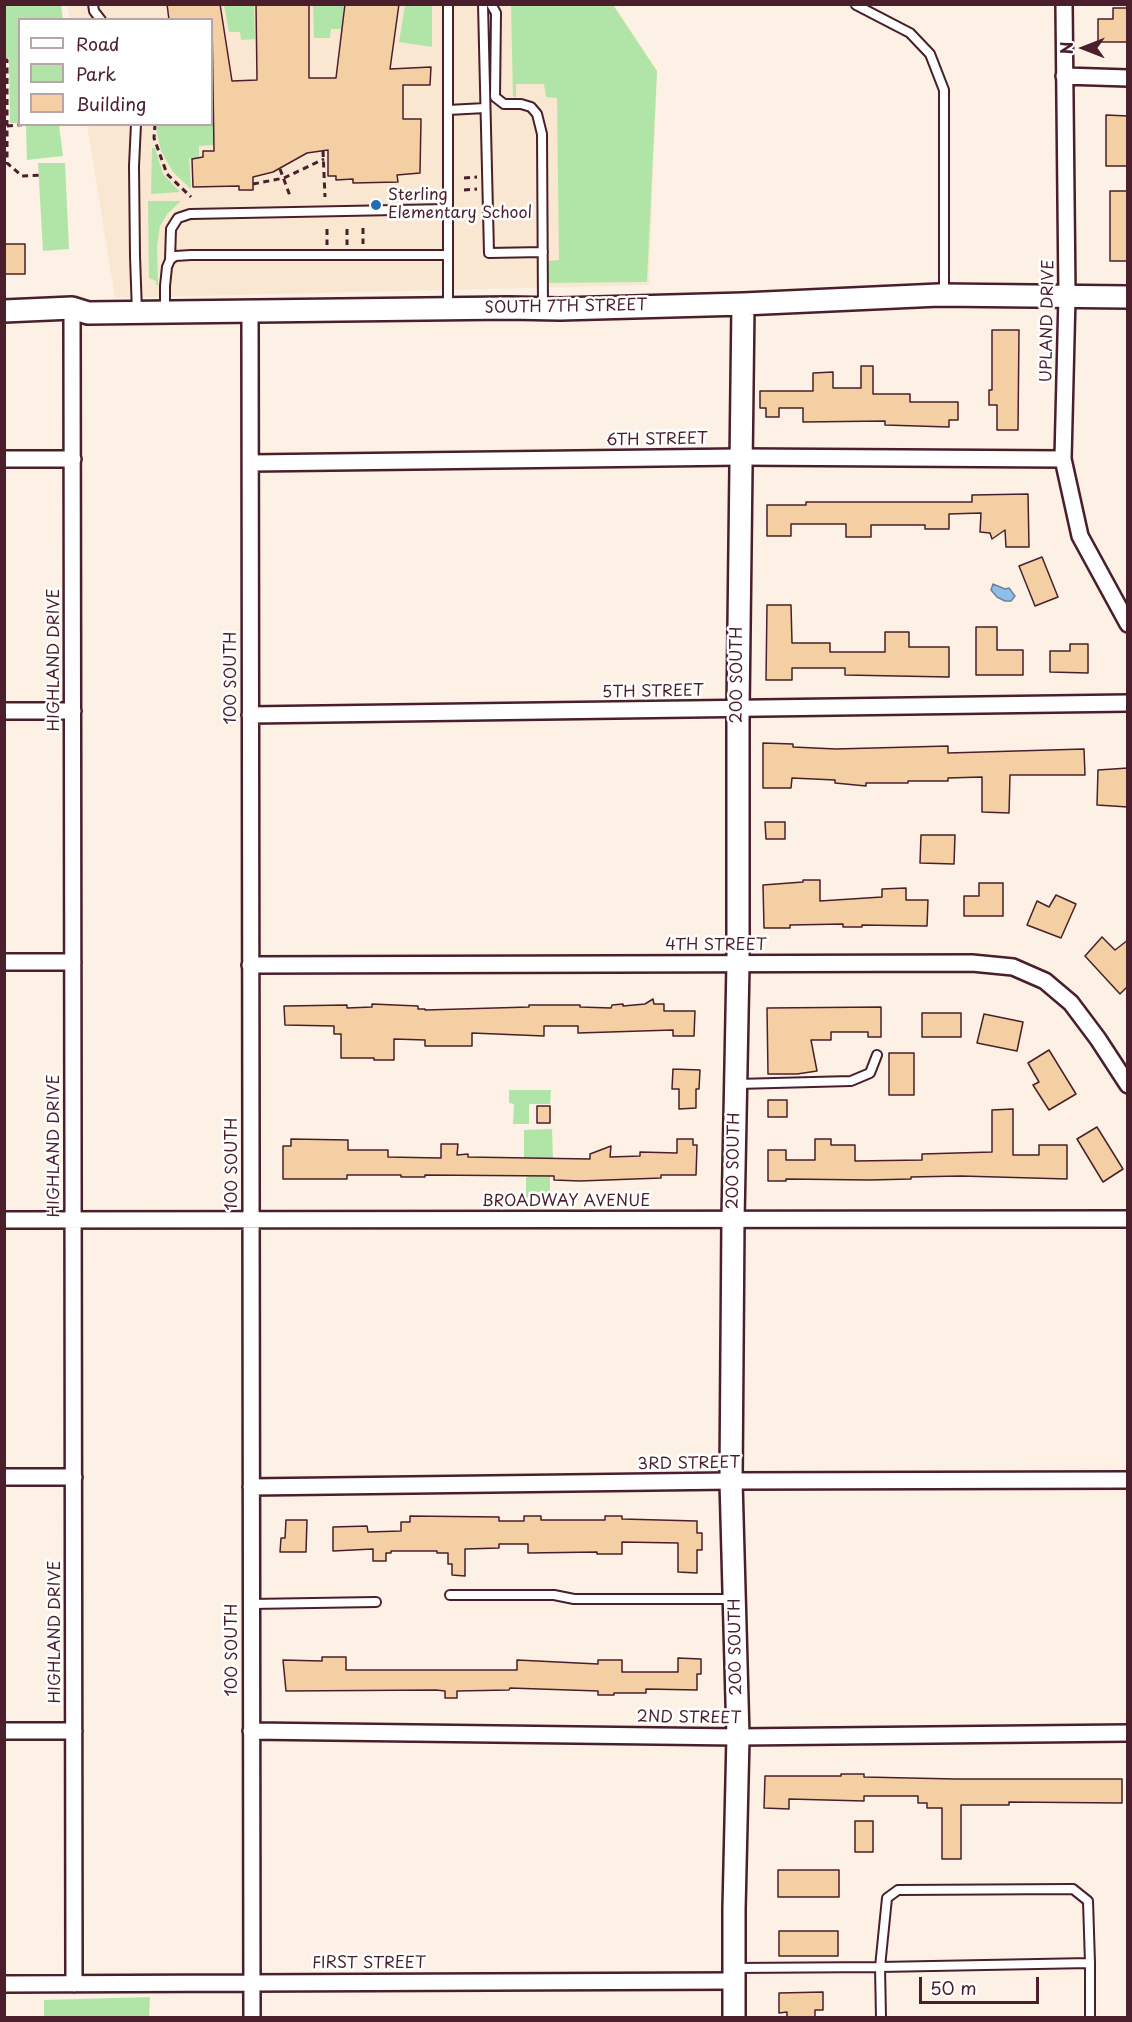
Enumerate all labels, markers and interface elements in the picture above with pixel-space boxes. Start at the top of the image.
legend [18,18,213,126]
north arrow [1054,18,1114,78]
text: Road [76,30,120,57]
text: N [1054,42,1078,54]
text: Park [76,60,116,87]
text: Building [76,90,146,117]
place label: Sterling Elementary School [388,186,532,224]
marker: Sterling Elementary School [369,198,383,212]
street label: UPLAND DRIVE [1037,260,1059,382]
street label: SOUTH 7TH STREET [484,296,648,318]
street label: 6TH STREET [606,430,708,450]
street label: HIGHLAND DRIVE [45,588,65,732]
street label: 200 SOUTH [728,626,748,724]
street label: 100 SOUTH [222,631,242,725]
street label: 5TH STREET [602,682,704,702]
street label: 4TH STREET [665,936,767,956]
street label: HIGHLAND DRIVE [45,1074,65,1218]
street label: 200 SOUTH [724,1112,744,1210]
street label: 100 SOUTH [223,1117,243,1211]
street label: BROADWAY AVENUE [482,1192,650,1212]
street label: 3RD STREET [637,1454,741,1474]
street label: HIGHLAND DRIVE [46,1560,66,1704]
street label: 200 SOUTH [726,1598,746,1696]
street label: 100 SOUTH [223,1603,243,1697]
street label: 2ND STREET [636,1707,742,1729]
street label: FIRST STREET [312,1954,426,1974]
scale bar [922,1965,1042,2003]
text: 50 m [930,1974,977,2001]

